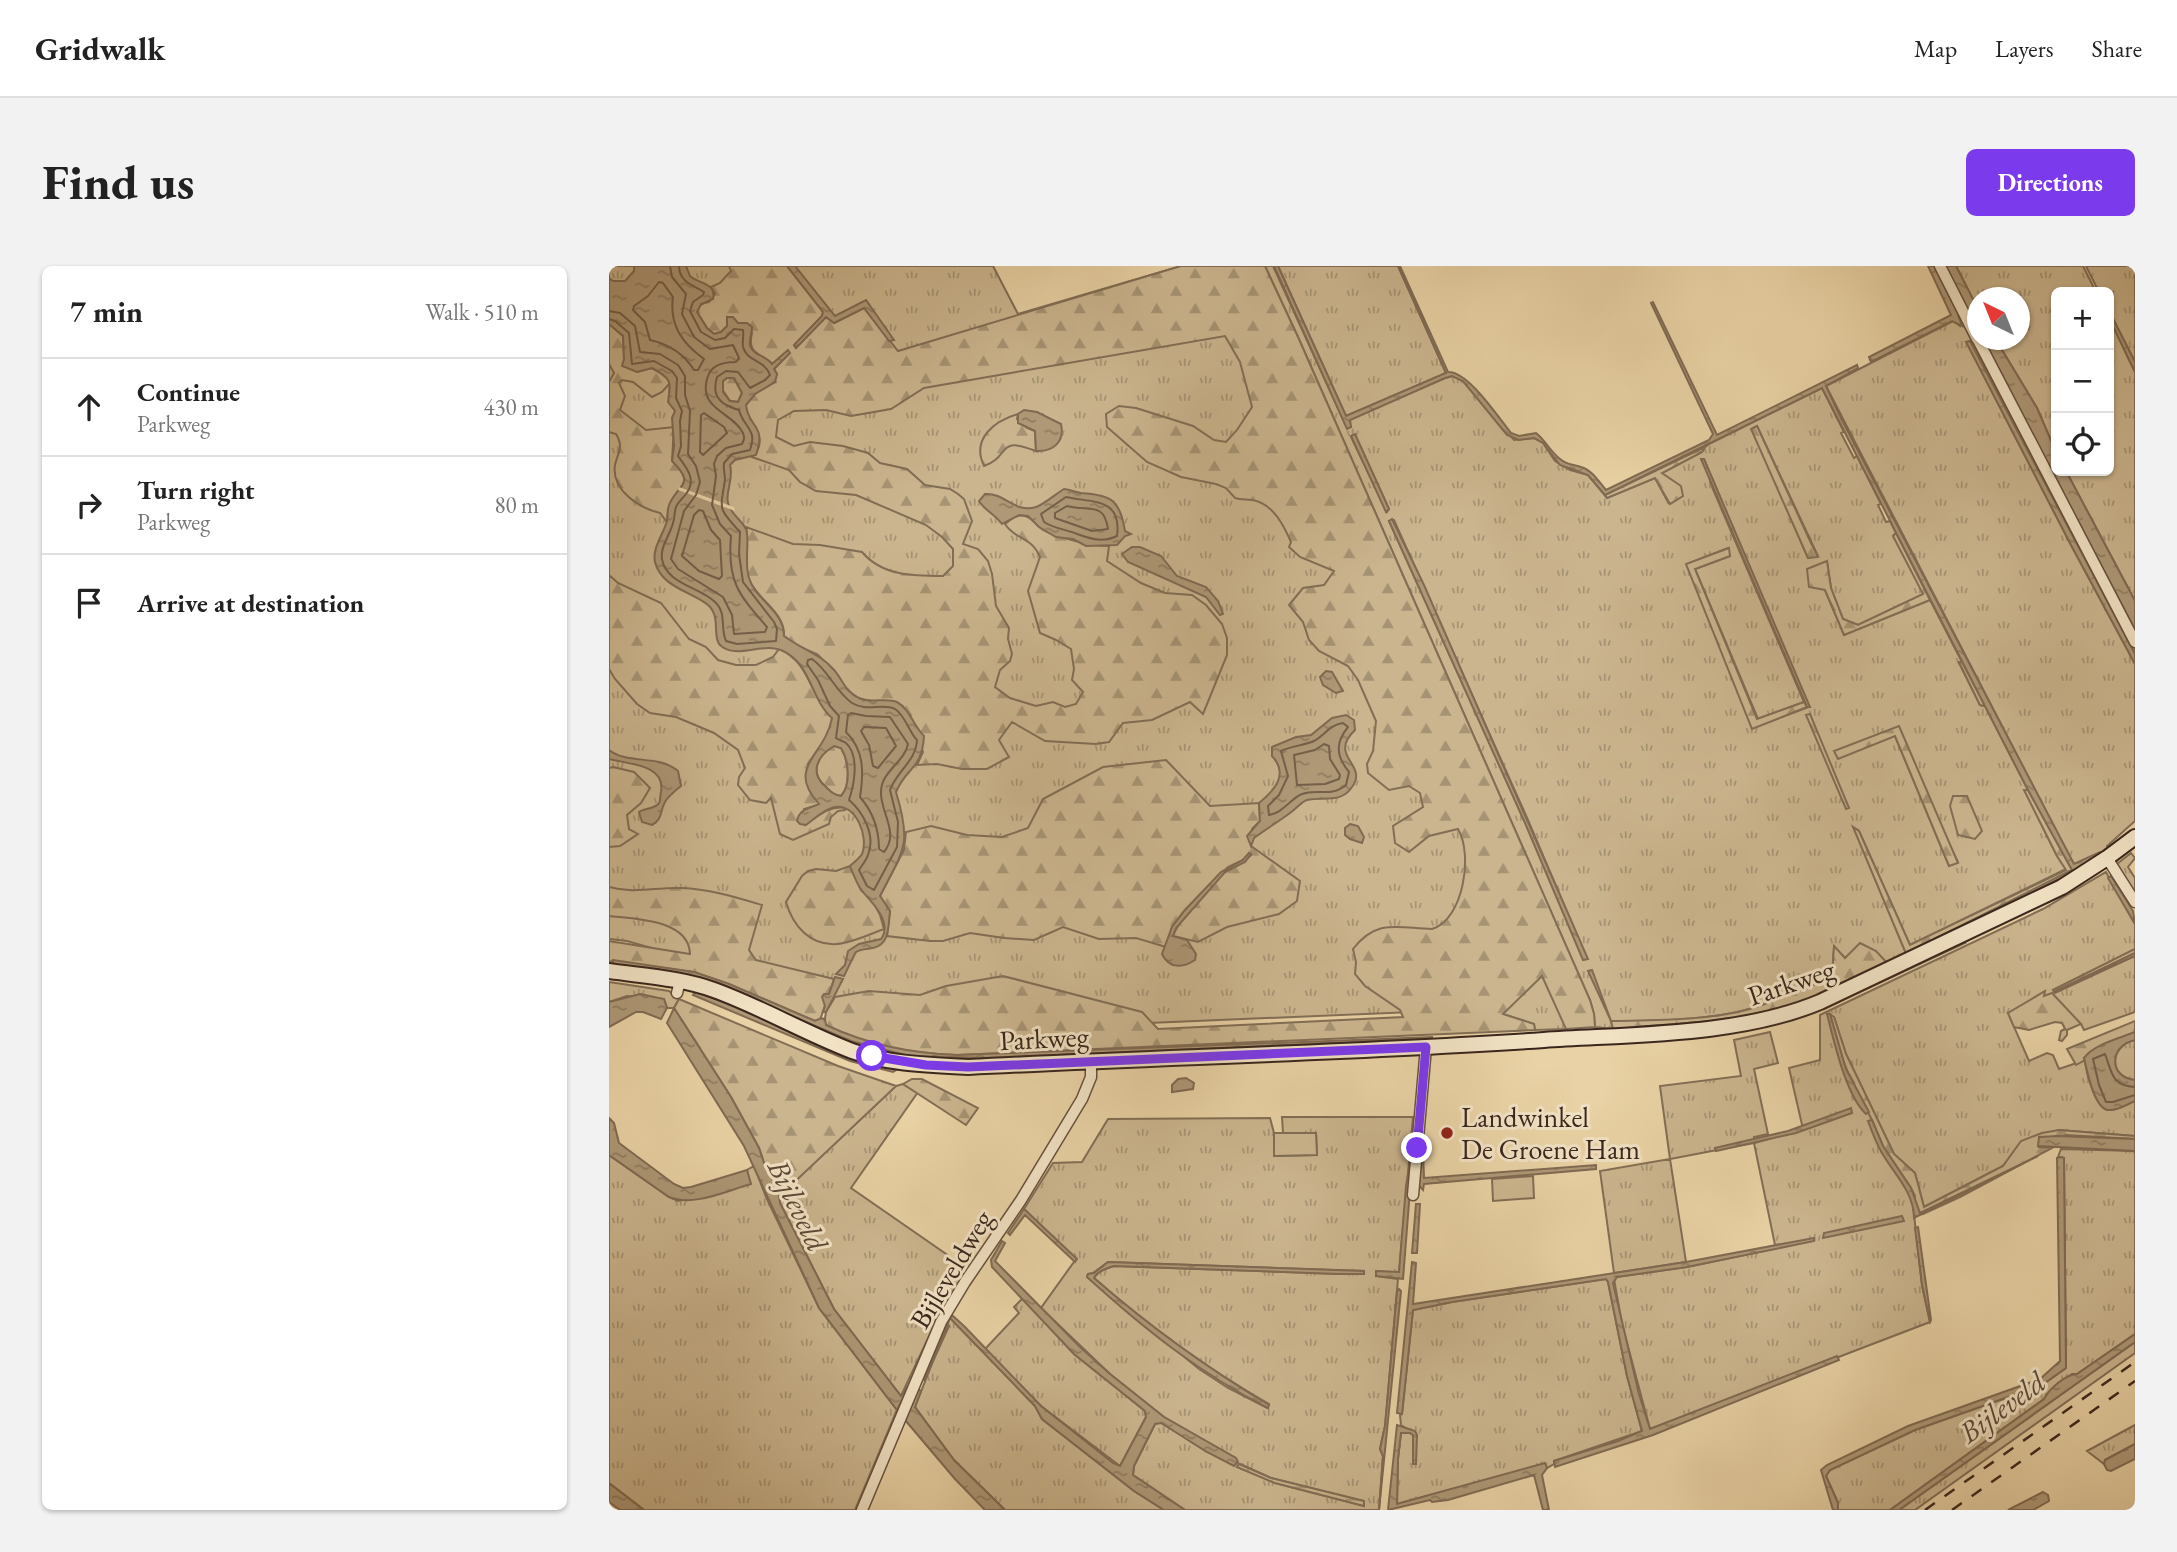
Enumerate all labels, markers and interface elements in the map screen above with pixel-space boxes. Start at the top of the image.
text: Gridwalk [35,27,165,70]
text: Map [1914,33,1957,64]
text: Layers [1995,33,2054,64]
text: Share [2092,33,2142,64]
button: Directions [1966,149,2135,216]
text: Find us [42,150,194,214]
north arrow [1967,287,2030,350]
map controls [2051,287,2114,476]
button: + [2051,287,2114,350]
text: 7 min [70,292,143,331]
text: Walk · 510 m [425,297,539,327]
button: − [2051,350,2114,413]
text: Continue [137,375,240,409]
icon: ahead [70,388,108,426]
text: 430 m [483,392,539,422]
text: Parkweg [137,409,210,439]
button: locate [2051,413,2114,476]
text: Turn right [137,473,255,507]
icon: right [70,486,108,524]
text: 80 m [494,490,539,520]
text: Parkweg [137,507,210,537]
icon: arrive [70,584,108,622]
text: Arrive at destination [137,586,364,620]
street label: Parkweg [1743,950,1840,1014]
street label: Parkweg [998,1018,1090,1058]
route start [856,1040,887,1071]
place label: Landwinkel De Groene Ham [1461,1099,1640,1167]
marker: Landwinkel De Groene Ham [1439,1125,1455,1141]
route end [1401,1132,1432,1163]
water label: Bijleveld [759,1152,837,1258]
street label: Bijleveldweg [902,1202,1001,1335]
water label: Bijleveld [1950,1362,2053,1452]

